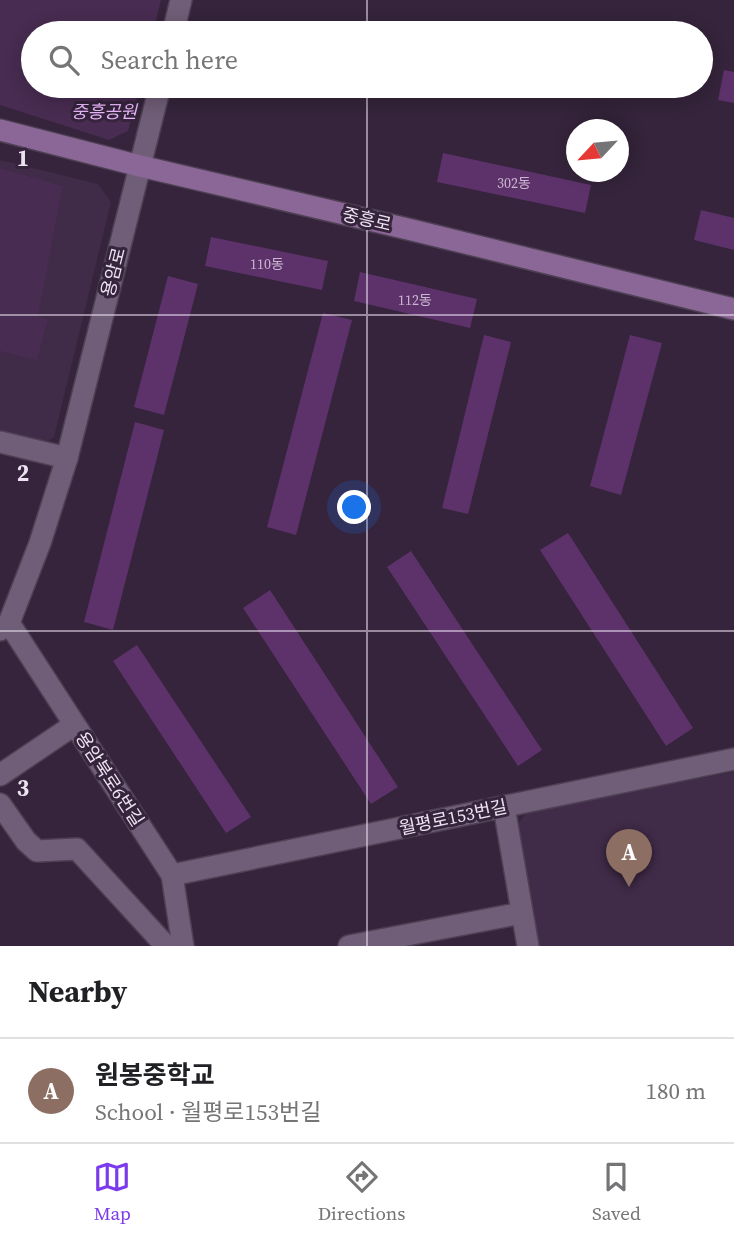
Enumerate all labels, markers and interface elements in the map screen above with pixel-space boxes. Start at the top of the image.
search box [21,21,713,98]
icon: search [45,41,83,79]
text: Search here [101,42,238,78]
park label: 중흥공원 [71,99,139,124]
north arrow [566,119,629,182]
text: 1 [17,142,29,174]
house number: 302동 [497,173,531,193]
street label: 중흥로 [340,201,394,237]
street label: 용암로 [95,245,131,299]
house number: 110동 [250,254,284,274]
house number: 112동 [398,290,432,310]
text: 2 [17,457,29,489]
your location [337,490,371,524]
street label: 용암북로6번길 [70,727,150,831]
text: 3 [17,772,29,804]
street label: 월평로153번길 [397,793,509,841]
pin: A [606,829,652,887]
text: Nearby [28,971,127,1012]
text: 원봉중학교 [95,1057,215,1093]
text: A [43,1075,59,1107]
text: 180 m [645,1075,706,1107]
text: School · 월평로153번길 [95,1096,321,1128]
tab: Map [93,1158,131,1226]
tab: Directions [318,1158,406,1226]
tab: Saved [592,1158,641,1226]

